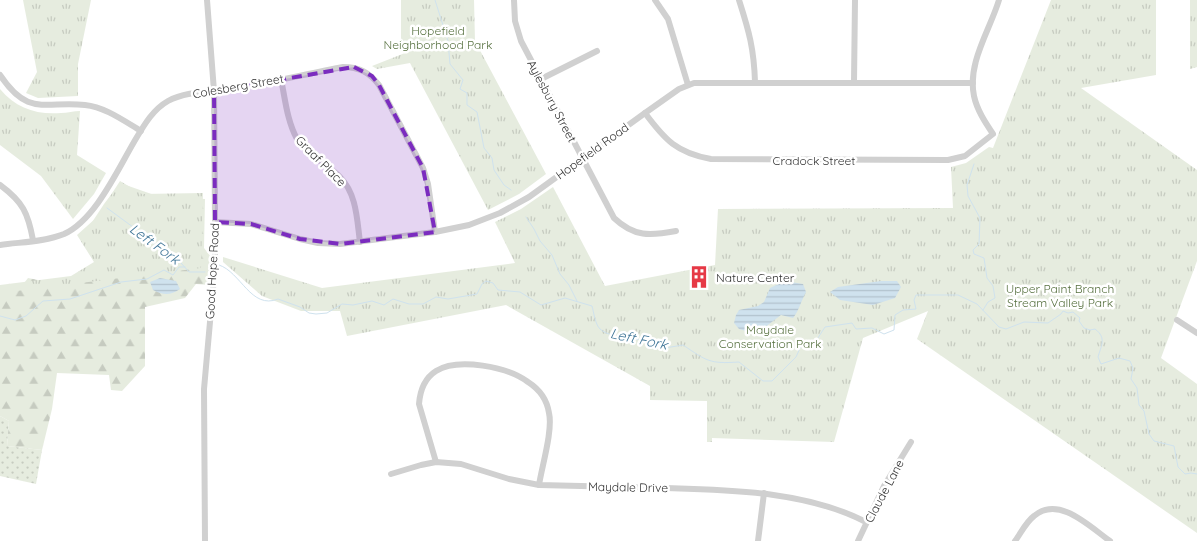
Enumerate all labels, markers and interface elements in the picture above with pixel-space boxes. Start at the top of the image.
park label: Hopefield Neighborhood Park [384,23,492,52]
street label: Aylesbury Street [524,57,580,145]
street label: Colesberg Street [191,71,285,101]
street label: Hopefield Road [553,119,631,183]
street label: Graaf Place [293,133,350,190]
street label: Cradock Street [773,153,855,168]
water label: Left Fork [126,220,185,269]
street label: Good Hope Road [202,222,222,320]
building icon: Nature Center [686,264,712,290]
place label: Nature Center [716,270,795,285]
park label: Upper Paint Branch Stream Valley Park [1006,281,1114,310]
park label: Maydale Conservation Park [719,322,821,351]
water label: Left Fork [609,324,671,354]
street label: Claude Lane [861,457,907,525]
street label: Maydale Drive [588,479,668,495]

